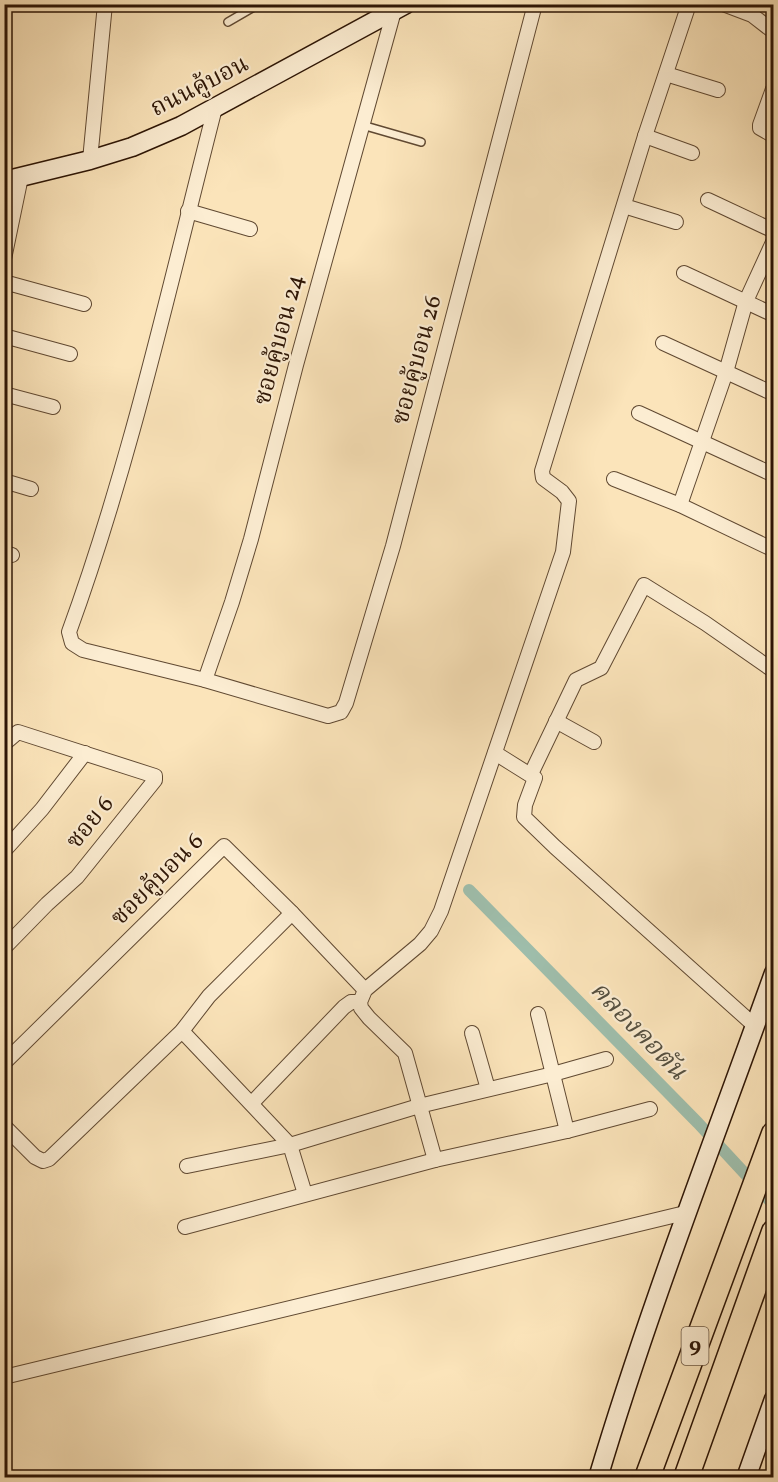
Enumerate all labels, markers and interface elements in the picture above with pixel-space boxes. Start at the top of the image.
street label: ถนนคู้บอน [145,48,255,126]
street label: ซอยคู้บอน 24 [246,271,314,409]
street label: ซอยคู้บอน 26 [384,292,452,428]
street label: ซอย 6 [59,789,123,857]
street label: ซอยคู้บอน 6 [104,826,212,934]
water label: คลองคอตัน [581,973,695,1089]
road number: 9 [682,1327,708,1365]

